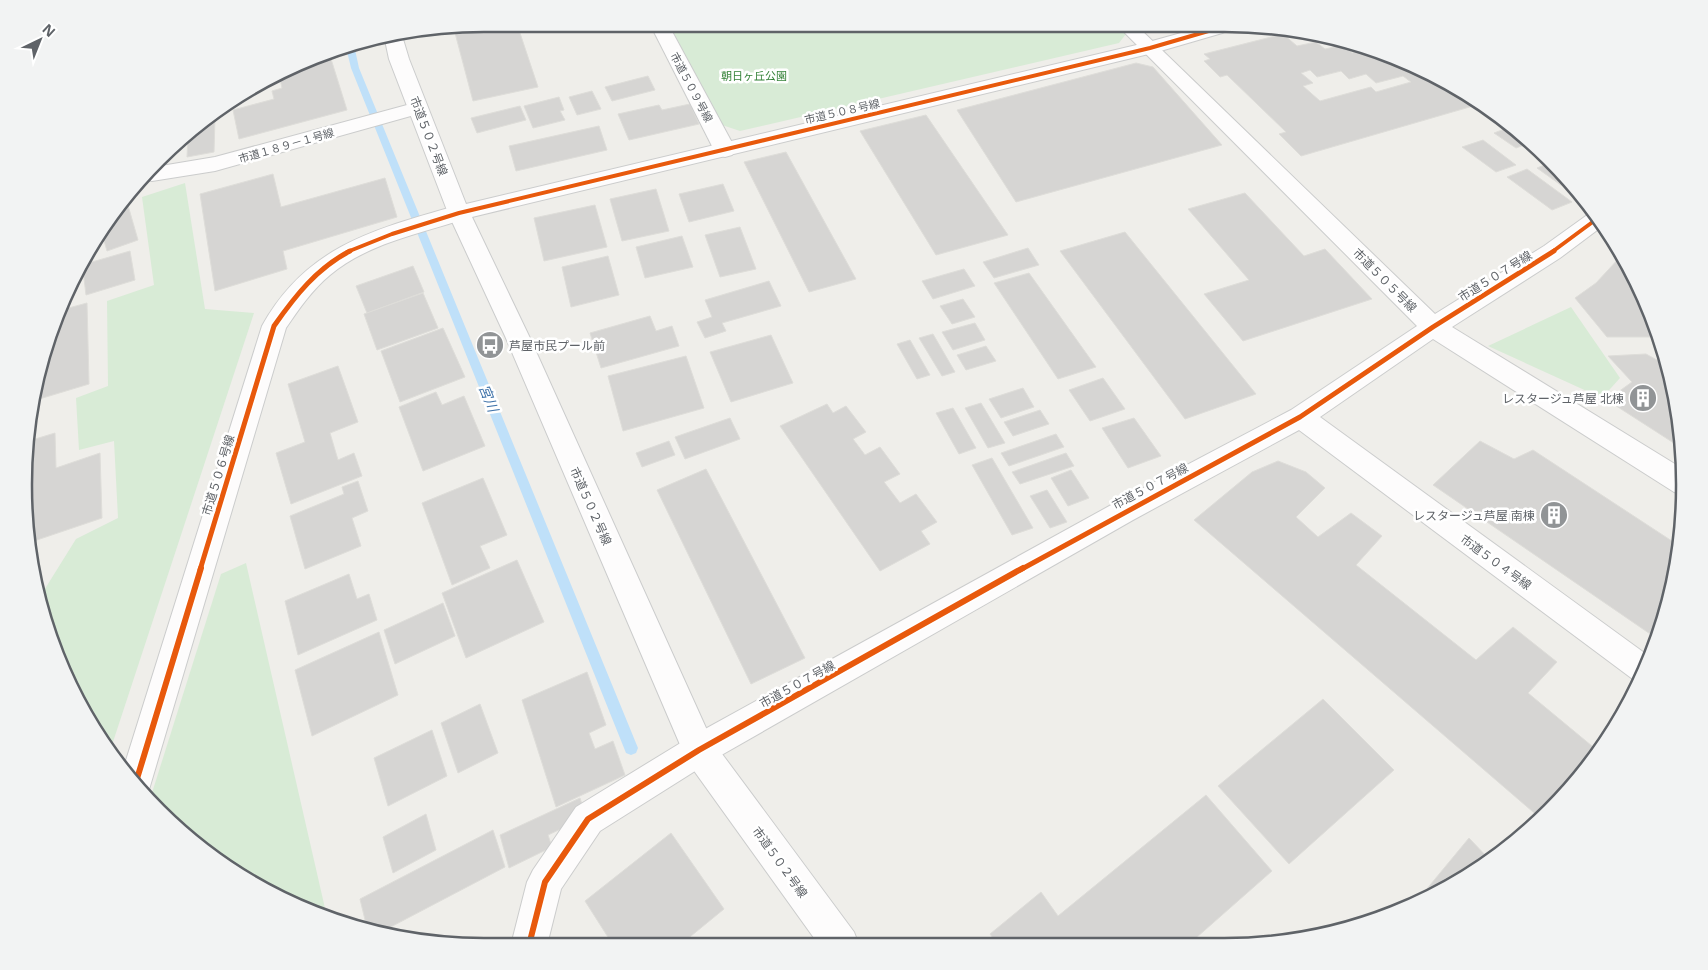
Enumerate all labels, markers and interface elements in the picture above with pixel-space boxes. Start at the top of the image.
north arrow [15,15,65,65]
text: N [39,19,60,41]
street label: 市道５０９号線 [667,49,717,125]
park label: 朝日ヶ丘公園 [721,68,787,83]
street label: 市道５０２号線 [406,94,452,178]
street label: 市道５０８号線 [803,95,881,127]
street label: 市道１８９－１号線 [236,124,336,166]
street label: 市道５０５号線 [1349,244,1421,316]
street label: 市道５０７号線 [1455,247,1535,305]
bus stop icon: 芦屋市民プール前 [475,330,505,360]
place label: 芦屋市民プール前 [509,337,605,354]
water label: 宮川 [475,381,504,416]
building icon: レスタージュ芦屋 北棟 [1628,383,1658,413]
place label: レスタージュ芦屋 北棟 [1502,390,1624,407]
street label: 市道５０６号線 [198,432,238,518]
street label: 市道５０７号線 [1109,459,1191,513]
street label: 市道５０２号線 [566,464,616,548]
building icon: レスタージュ芦屋 南棟 [1539,500,1569,530]
place label: レスタージュ芦屋 南棟 [1413,507,1535,524]
street label: 市道５０４号線 [1457,530,1535,594]
street label: 市道５０７号線 [756,656,838,712]
street label: 市道５０２号線 [748,823,812,901]

